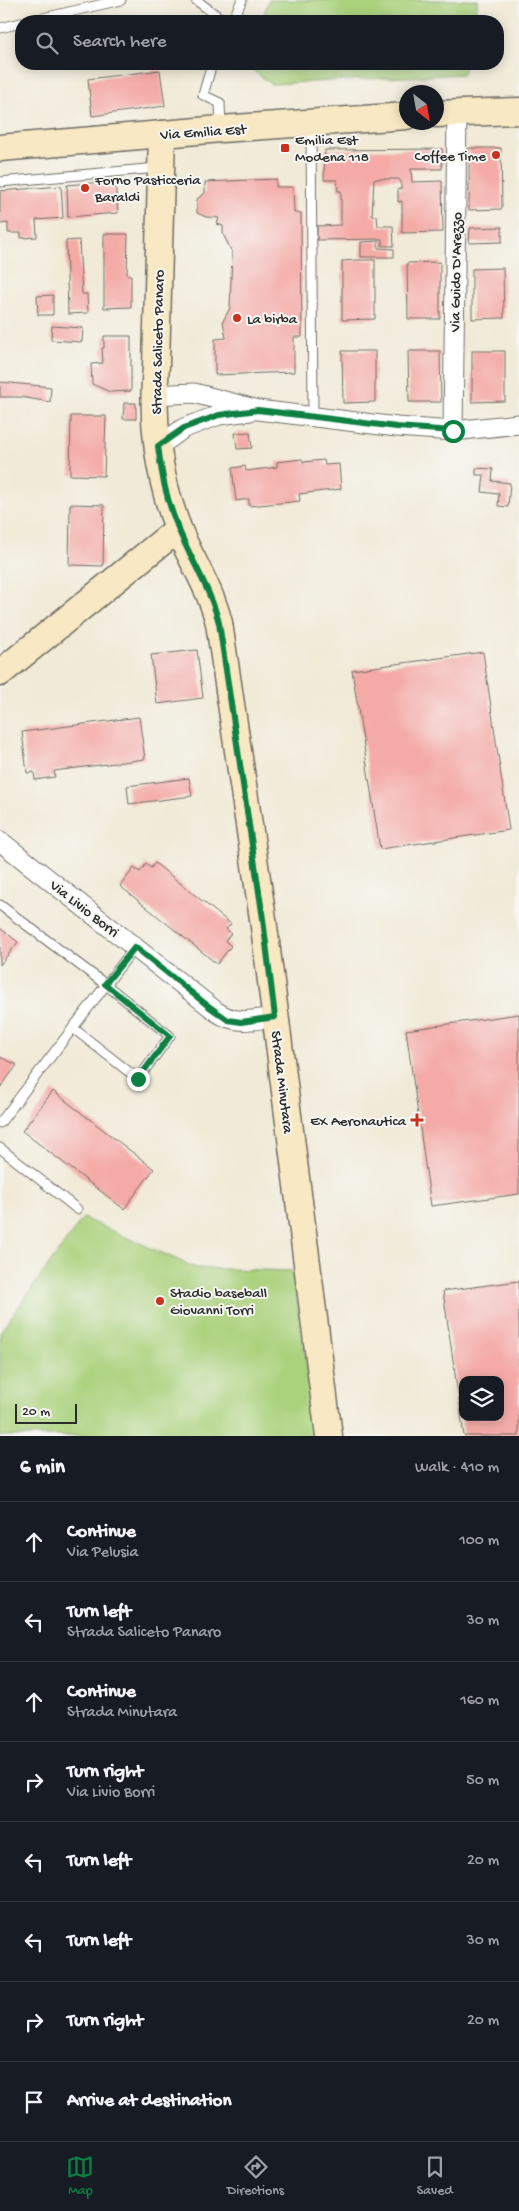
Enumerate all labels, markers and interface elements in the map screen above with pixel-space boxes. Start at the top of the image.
search box [15,15,504,70]
icon: search [33,29,61,57]
text: Search here [73,31,167,54]
north arrow [399,85,444,130]
street label: Via Emilia Est [159,121,249,145]
place label: Emilia Est Modena 118 [295,132,369,167]
marker: Emilia Est Modena 118 [279,142,291,154]
place label: Coffee Time [414,148,486,166]
marker: Coffee Time [490,149,502,161]
place label: Forno Pasticceria Baraldi [94,172,201,207]
marker: Forno Pasticceria Baraldi [79,182,91,194]
street label: Via Guido D'Arezzo [447,212,467,333]
street label: Strada Saliceto Panaro [149,269,169,415]
place label: La birba [247,311,298,329]
marker: La birba [231,312,243,324]
route start [442,420,465,443]
street label: Via Livio Borri [45,876,122,942]
street label: Strada Minutara [266,1030,296,1135]
route end [127,1068,150,1091]
place label: EX Aeronautica [310,1113,407,1131]
marker: EX Aeronautica [410,1113,424,1127]
place label: Stadio baseball Giovanni Torri [170,1285,267,1320]
marker: Stadio baseball Giovanni Torri [154,1295,166,1307]
map controls [459,1376,504,1421]
button: layers [459,1376,504,1421]
scale bar [15,1401,78,1424]
text: 20 m [22,1404,50,1421]
text: 6 min [20,1456,65,1481]
text: Walk · 410 m [415,1459,499,1478]
text: Continue [67,1521,136,1544]
icon: ahead [20,1528,48,1556]
text: 100 m [459,1532,499,1551]
text: Via Pelusia [67,1544,138,1563]
text: Turn left [67,1601,131,1624]
icon: left [20,1608,48,1636]
text: 30 m [466,1612,499,1631]
text: Strada Saliceto Panaro [67,1624,221,1643]
text: Continue [67,1681,136,1704]
icon: ahead [20,1688,48,1716]
text: 160 m [460,1692,499,1711]
text: Strada Minutara [67,1704,177,1723]
text: Turn right [67,1761,143,1784]
icon: right [20,1768,48,1796]
text: 50 m [466,1772,499,1791]
text: Via Livio Borri [67,1784,155,1803]
icon: left [20,1848,48,1876]
text: Turn left [67,1850,131,1873]
text: 20 m [467,1852,499,1871]
icon: left [20,1928,48,1956]
text: Turn left [67,1930,131,1953]
text: 30 m [466,1932,499,1951]
icon: right [20,2008,48,2036]
text: Turn right [67,2010,143,2033]
text: 20 m [467,2012,499,2031]
icon: arrive [20,2088,48,2116]
text: Arrive at destination [67,2090,231,2113]
tab: Map [66,2153,94,2200]
tab: Directions [227,2153,284,2200]
tab: Saved [417,2153,453,2200]

